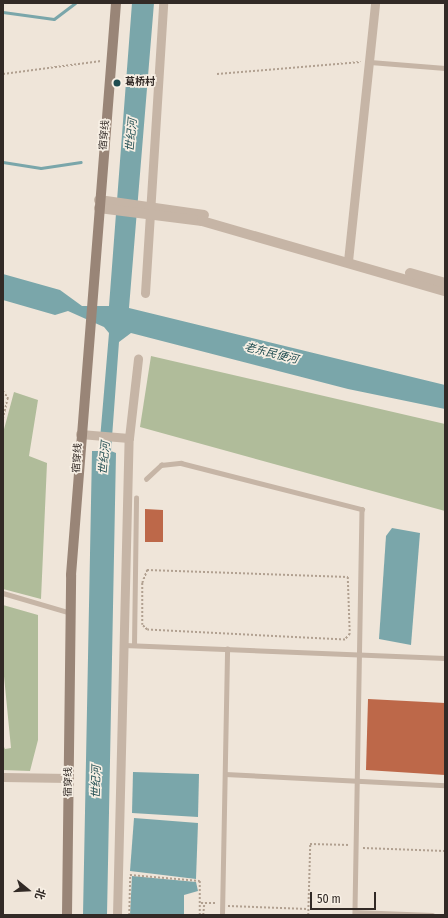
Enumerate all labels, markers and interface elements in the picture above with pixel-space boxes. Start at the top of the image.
place label: 葛桥村 [125,77,155,89]
marker: 葛桥村 [112,78,122,88]
water label: 世纪河 [124,118,140,152]
street label: 宿穿线 [98,120,112,150]
water label: 老东民便河 [243,341,299,367]
water label: 世纪河 [97,441,113,475]
street label: 宿穿线 [71,443,85,473]
water label: 世纪河 [90,765,104,799]
street label: 宿穿线 [63,767,75,797]
north arrow [8,870,48,910]
scale bar [312,884,378,910]
text: 北 [32,887,48,901]
text: 50 m [317,892,341,906]

